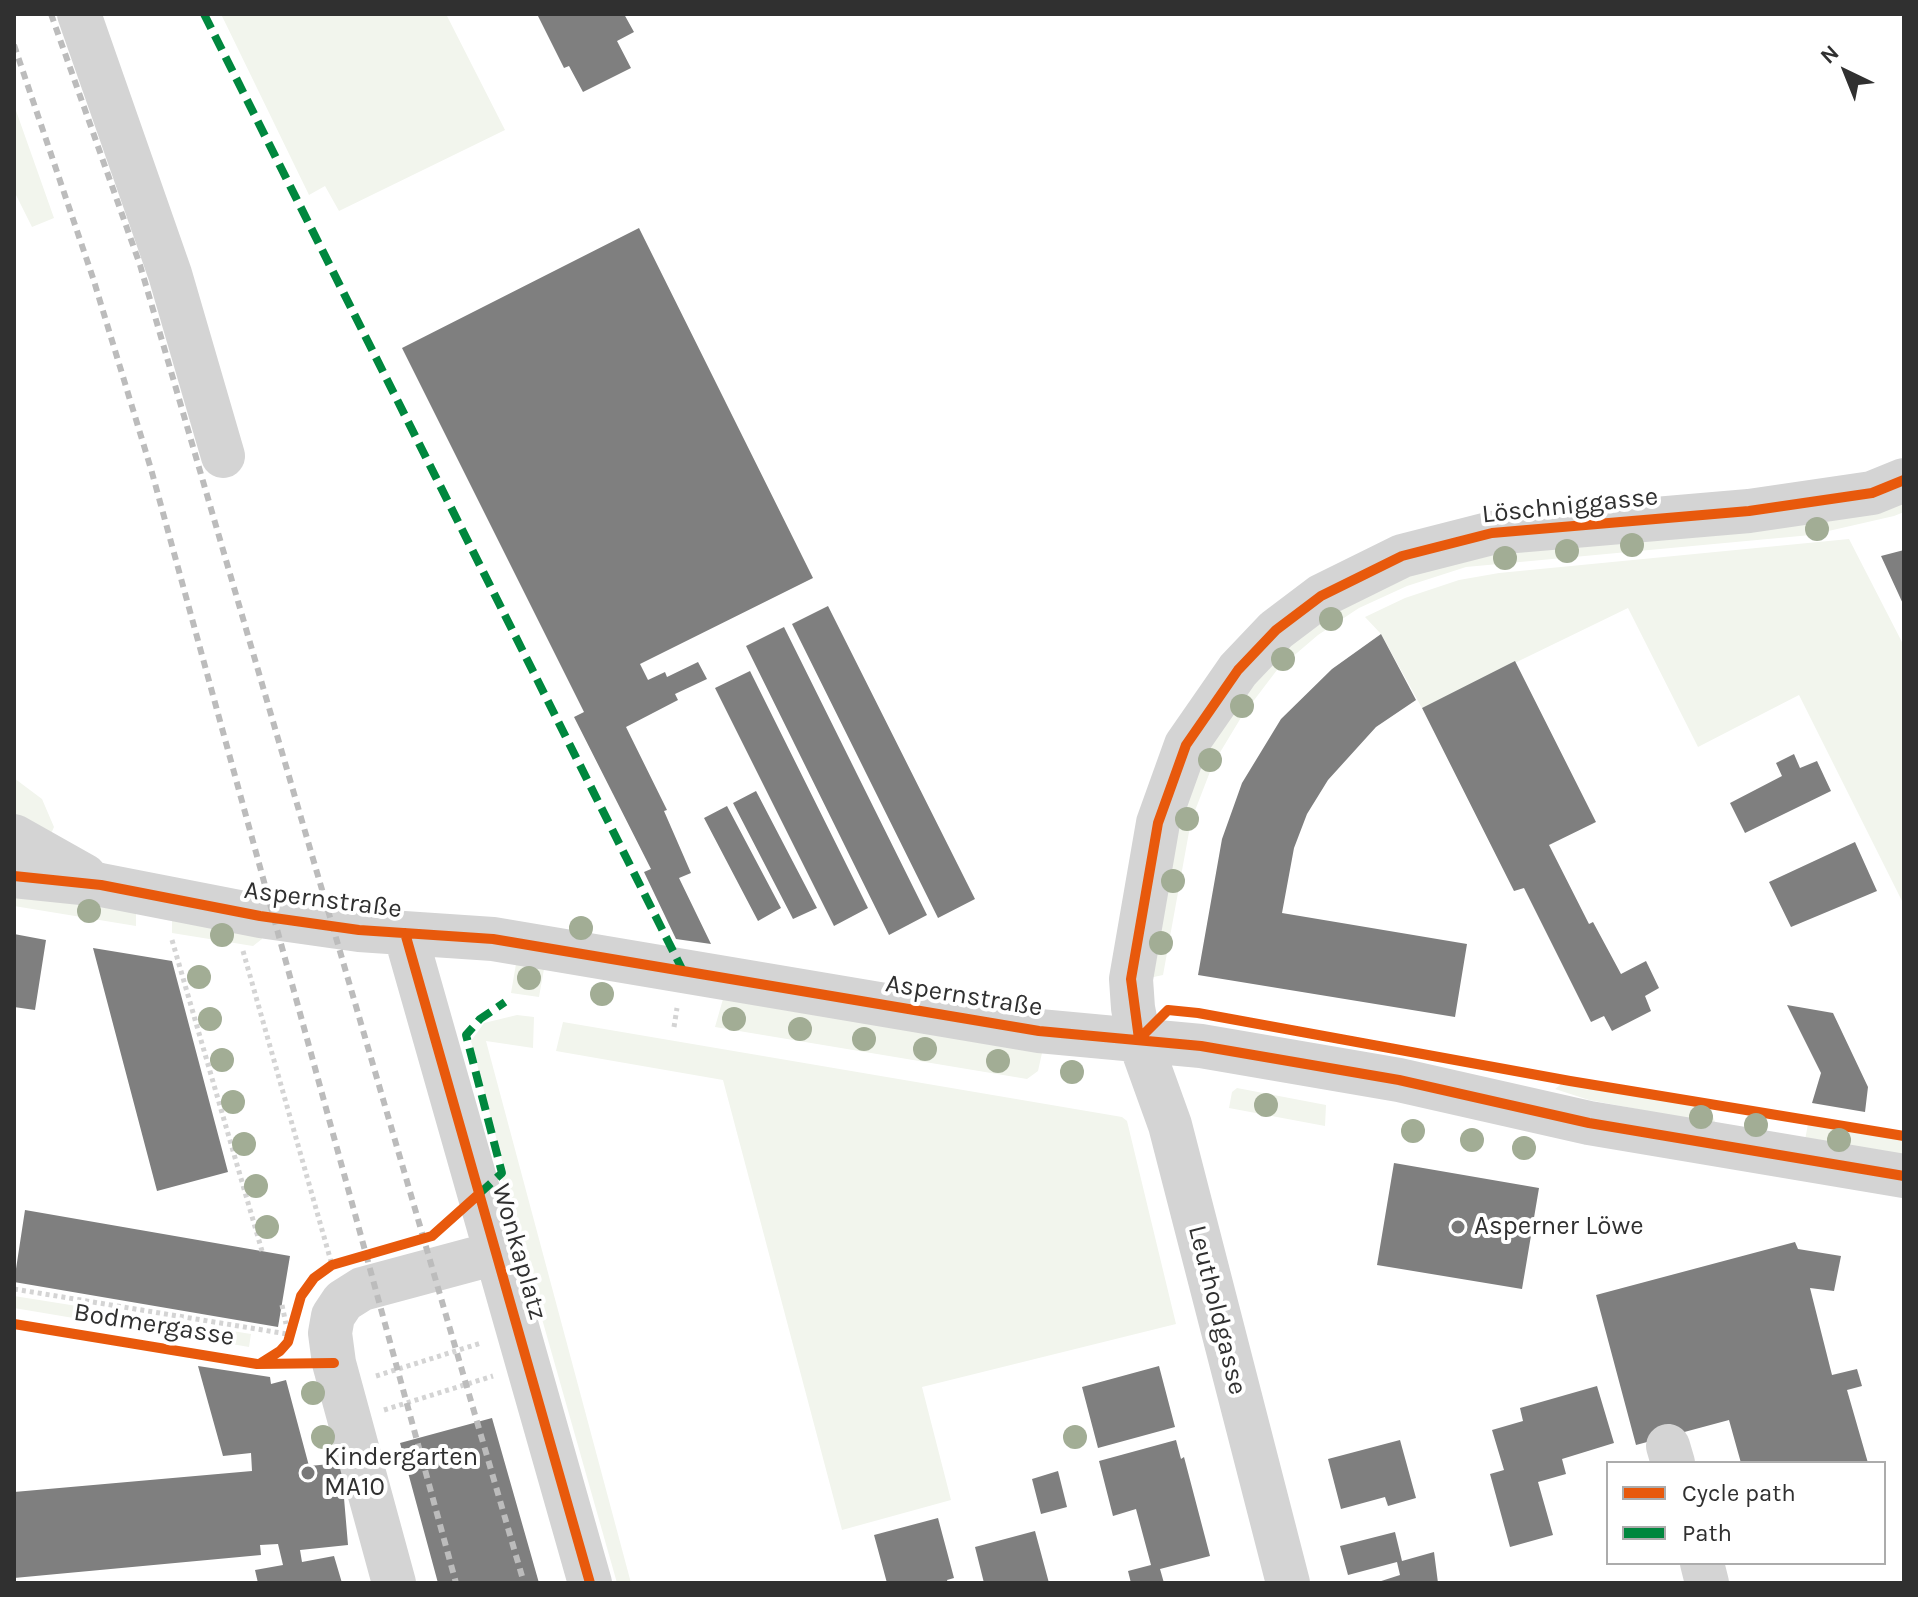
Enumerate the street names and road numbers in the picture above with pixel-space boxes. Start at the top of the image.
street label: Löschniggasse [1480,481,1660,531]
street label: Aspernstraße [242,875,404,925]
street label: Aspernstraße [883,968,1045,1024]
street label: Wonkaplatz [485,1180,553,1324]
street label: Leutholdgasse [1181,1222,1253,1398]
street label: Bodmergasse [72,1297,236,1353]

